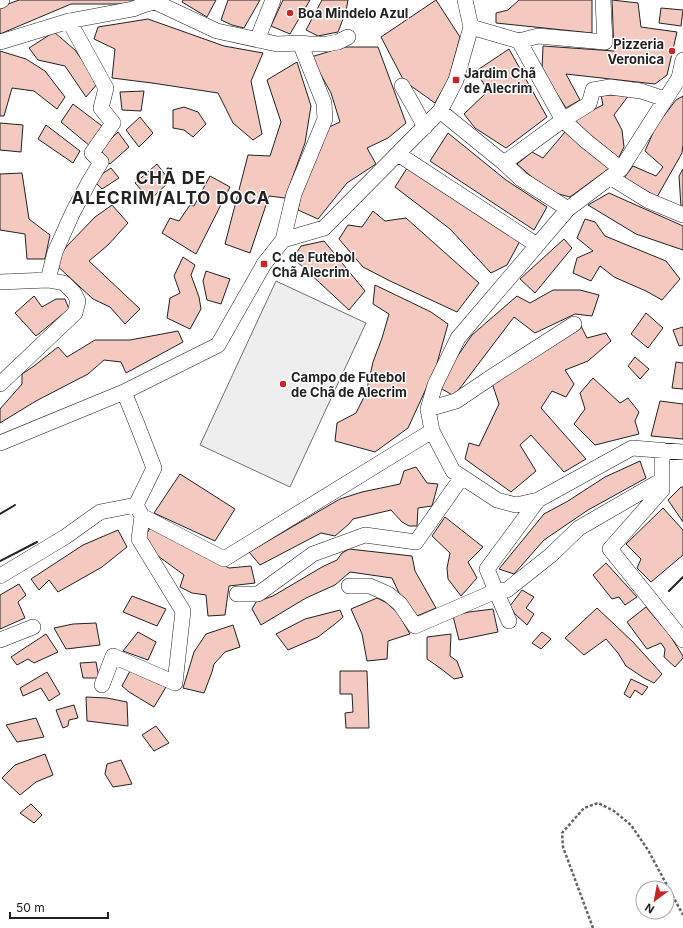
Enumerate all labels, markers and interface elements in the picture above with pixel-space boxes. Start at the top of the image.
place label: Boa Mindelo Azul [298,5,408,21]
marker: Boa Mindelo Azul [285,8,295,18]
place label: Pizzeria Veronica [607,36,664,67]
marker: Pizzeria Veronica [667,46,677,56]
place label: Jardim Chã de Alecrim [464,65,536,96]
marker: Jardim Chã de Alecrim [451,75,461,85]
district label: CHÃ DE ALECRIM/ALTO DOCA [71,167,271,208]
place label: C. de Futebol Chã Alecrim [272,249,355,280]
marker: C. de Futebol Chã Alecrim [259,259,269,269]
place label: Campo de Futebol de Chã de Alecrim [291,369,407,400]
marker: Campo de Futebol de Chã de Alecrim [278,379,288,389]
north arrow [635,880,675,920]
scale bar [10,894,108,920]
text: 50 m [16,900,45,915]
text: N [642,900,657,917]

